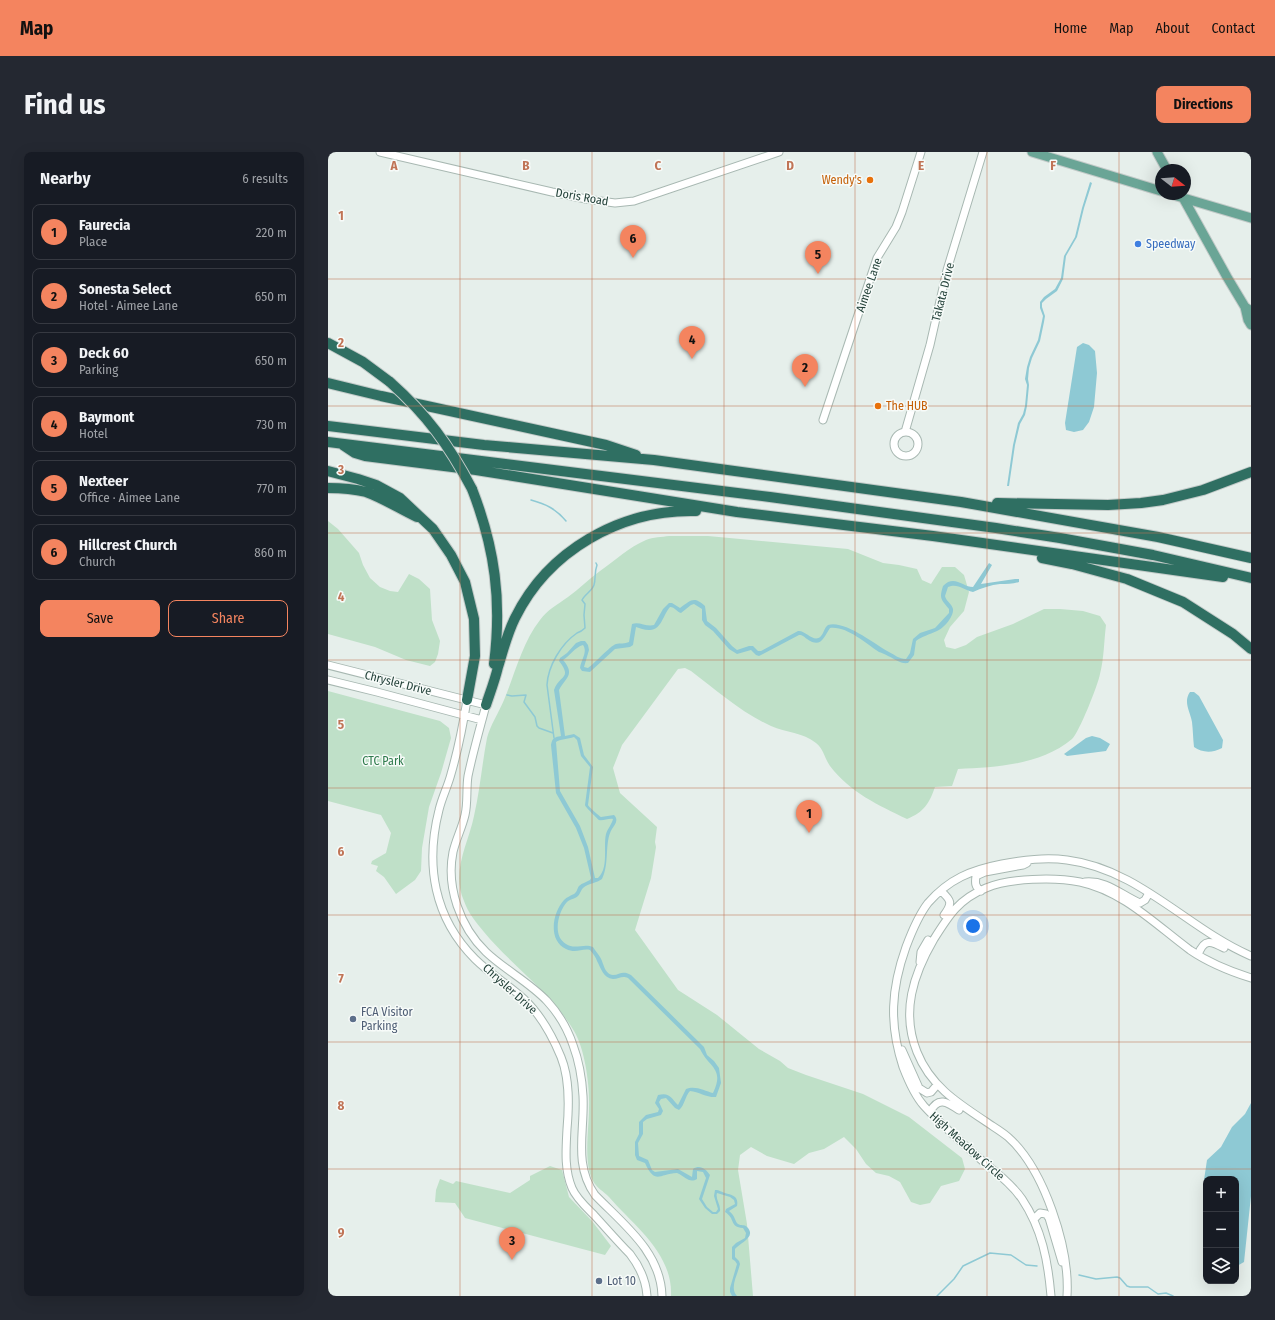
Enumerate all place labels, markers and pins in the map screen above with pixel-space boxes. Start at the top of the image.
place label: Wendy's [822,173,862,187]
marker: Wendy's [865,175,875,185]
pin: 6 [620,225,646,258]
place label: Speedway [1146,237,1196,251]
marker: Speedway [1133,239,1143,249]
pin: 5 [805,241,831,274]
pin: 4 [679,326,705,359]
pin: 2 [792,354,818,387]
place label: The HUB [886,399,928,413]
marker: The HUB [873,401,883,411]
pin: 1 [796,800,822,833]
place label: FCA Visitor Parking [361,1005,414,1033]
marker: FCA Visitor Parking [348,1014,358,1024]
pin: 3 [499,1227,525,1260]
place label: Lot 10 [607,1274,636,1288]
marker: Lot 10 [594,1276,604,1286]

